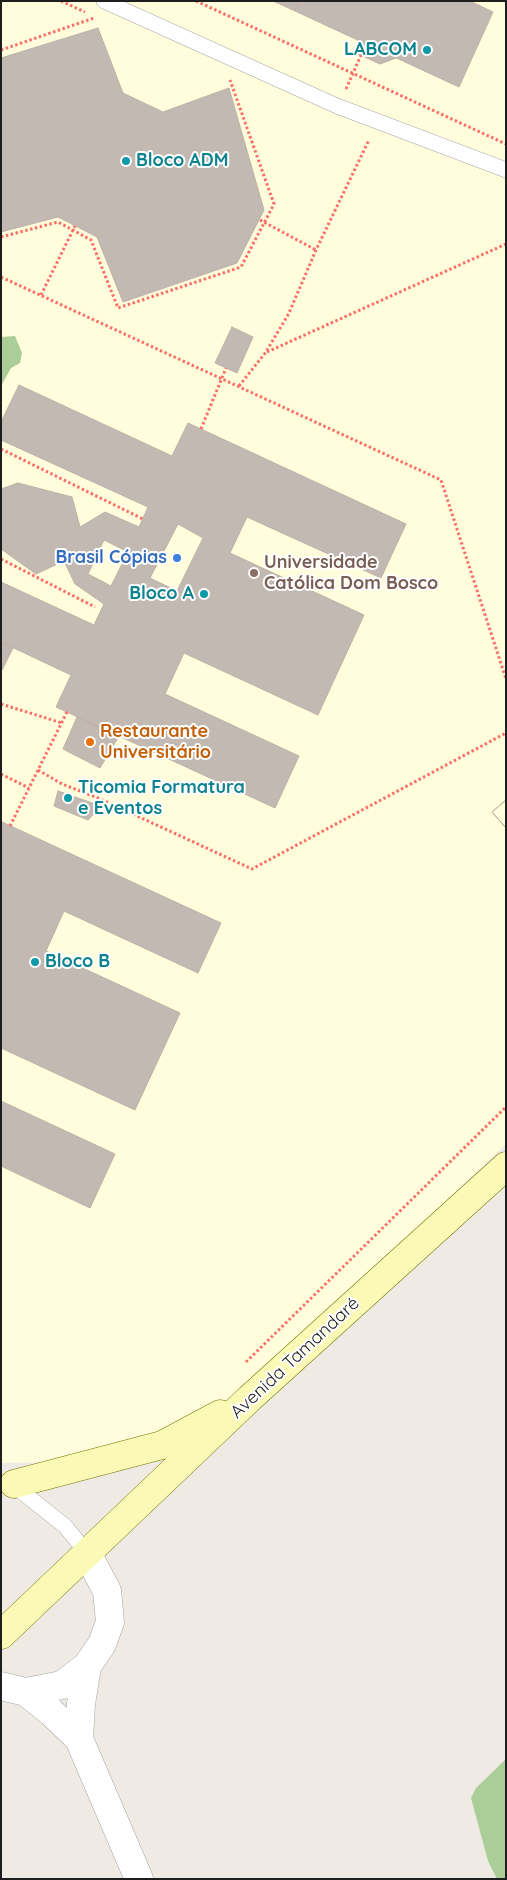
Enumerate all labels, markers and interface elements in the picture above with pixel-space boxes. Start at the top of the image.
place label: LABCOM [344,39,417,61]
marker: LABCOM [421,44,433,56]
place label: Bloco ADM [136,150,228,172]
marker: Bloco ADM [120,155,132,167]
place label: Brasil Cópias [55,547,167,569]
marker: Brasil Cópias [171,552,183,564]
place label: Universidade Católica Dom Bosco [264,552,438,594]
marker: Universidade Católica Dom Bosco [248,567,260,579]
place label: Bloco A [129,583,194,605]
marker: Bloco A [198,588,210,600]
place label: Restaurante Universitário [100,721,211,764]
marker: Restaurante Universitário [84,736,96,748]
place label: Ticomia Formatura e Eventos [78,777,245,820]
marker: Ticomia Formatura e Eventos [62,792,74,804]
place label: Bloco B [45,951,110,973]
marker: Bloco B [29,956,41,968]
street label: Avenida Tamandaré [226,1293,364,1423]

